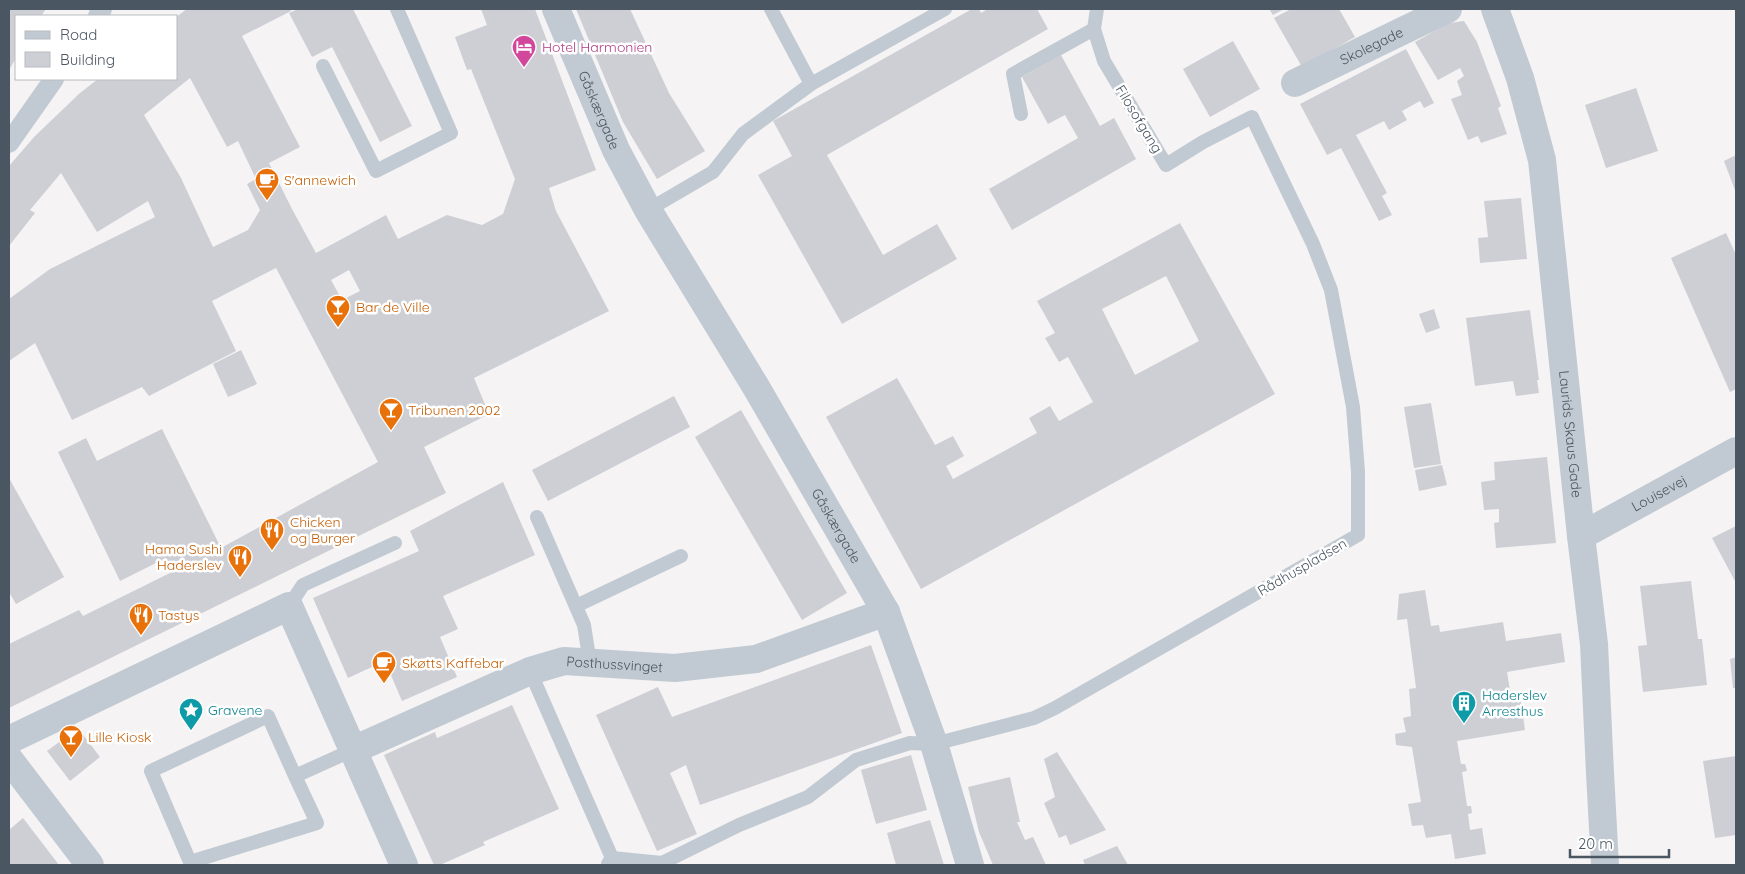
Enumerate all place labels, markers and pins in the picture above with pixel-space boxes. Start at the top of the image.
hotel icon: Hotel Harmonien [511,34,537,68]
place label: Hotel Harmonien [542,38,652,56]
cafe icon: S'annewich [254,167,280,201]
place label: S'annewich [284,171,356,189]
bar icon: Bar de Ville [325,294,351,328]
place label: Bar de Ville [356,298,430,316]
bar icon: Tribunen 2002 [378,397,404,431]
place label: Tribunen 2002 [408,401,501,419]
place label: Chicken og Burger [290,513,356,547]
restaurant icon: Chicken og Burger [259,517,285,551]
place label: Hama Sushi Haderslev [145,540,222,574]
restaurant icon: Hama Sushi Haderslev [227,544,253,578]
restaurant icon: Tastys [128,602,154,636]
place label: Tastys [158,606,199,624]
cafe icon: Skøtts Kaffebar [371,650,397,684]
place label: Skøtts Kaffebar [402,654,505,672]
place label: Haderslev Arresthus [1482,686,1547,720]
building icon: Haderslev Arresthus [1451,690,1477,724]
place icon: Gravene [178,697,204,731]
place label: Gravene [208,701,263,719]
bar icon: Lille Kiosk [58,724,84,758]
place label: Lille Kiosk [88,728,151,746]

